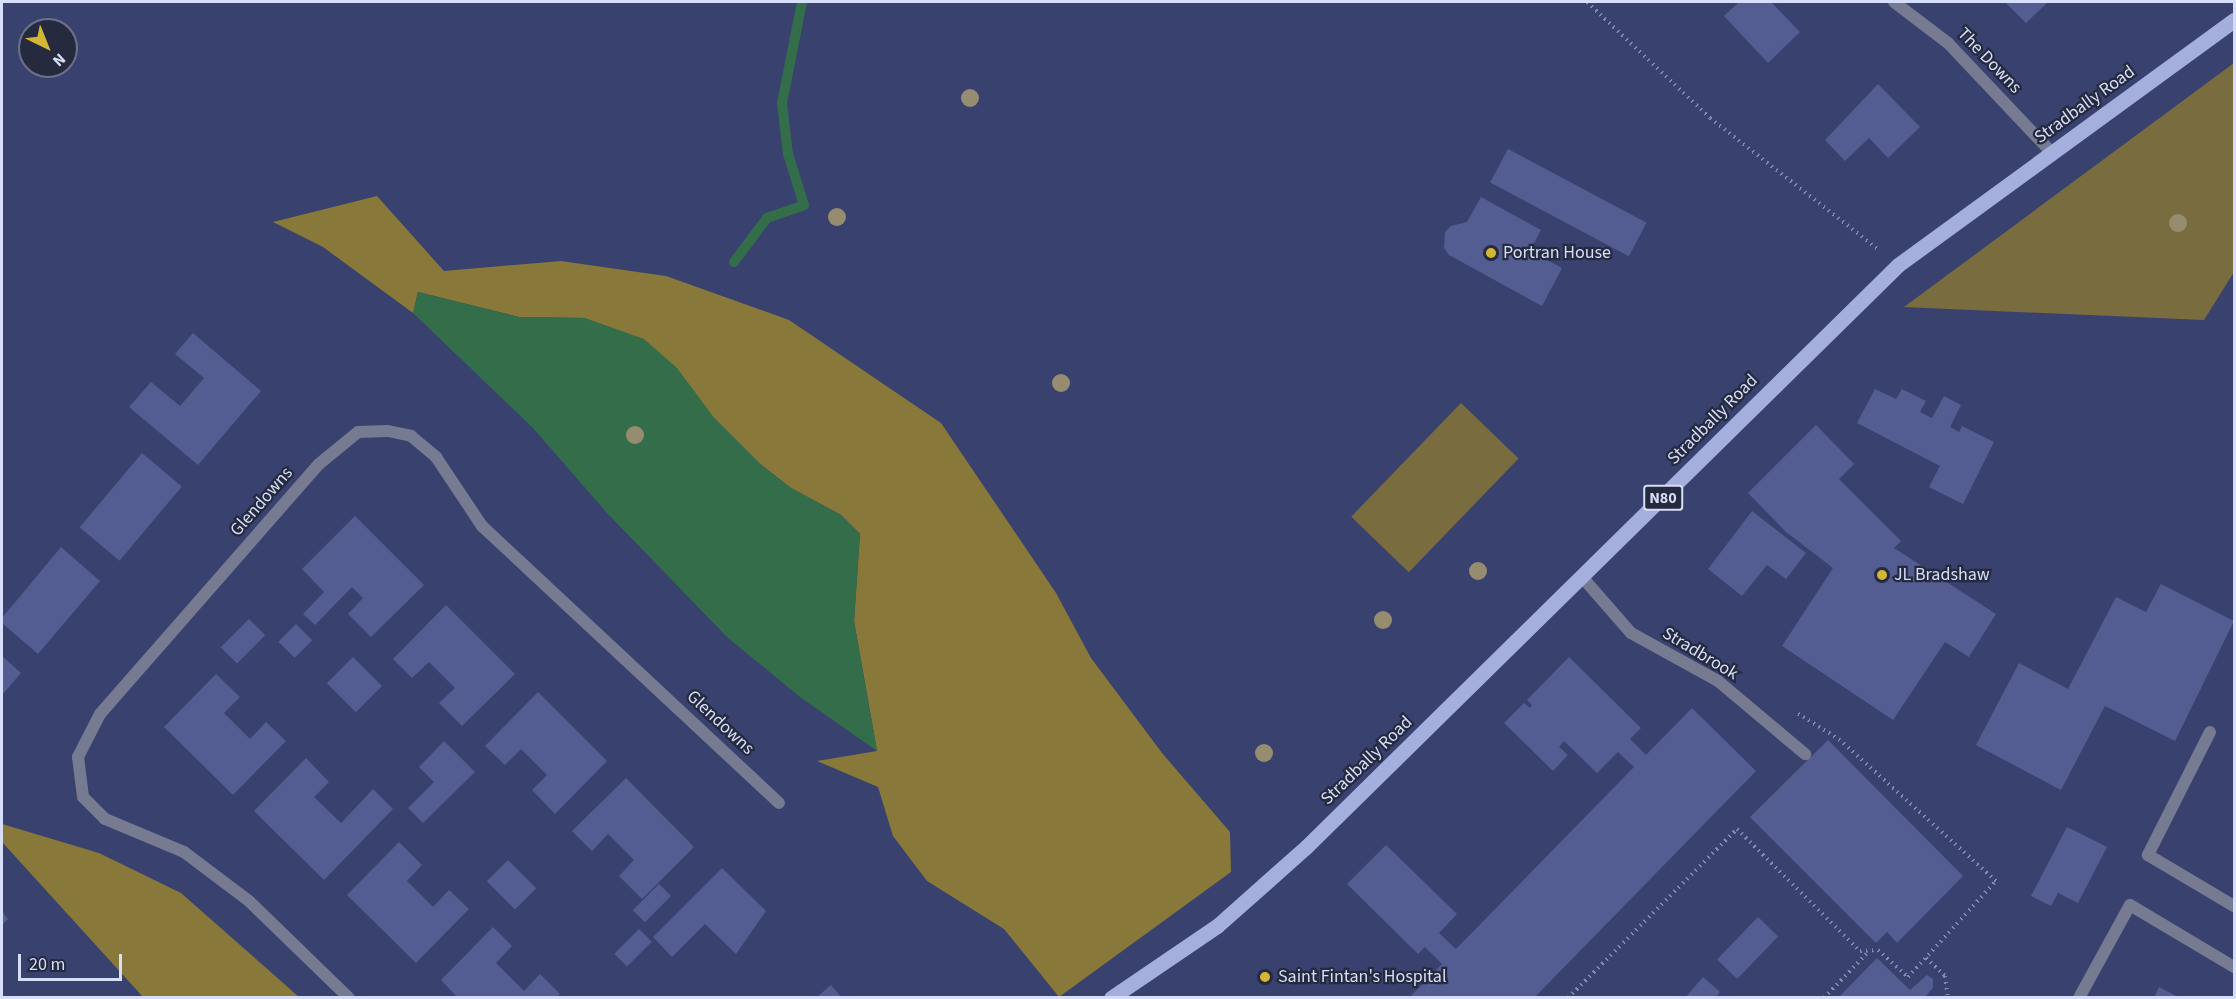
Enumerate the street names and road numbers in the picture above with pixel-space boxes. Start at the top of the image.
street label: The Downs [1952,24,2026,98]
street label: Stradbally Road [2031,61,2139,149]
street label: Stradbally Road [1663,370,1763,470]
street label: Glendowns [226,463,298,541]
road number: N80 [1642,485,1684,511]
street label: Stradbrook [1658,623,1742,685]
street label: Glendowns [682,686,758,760]
street label: Stradbally Road [1317,712,1417,810]

